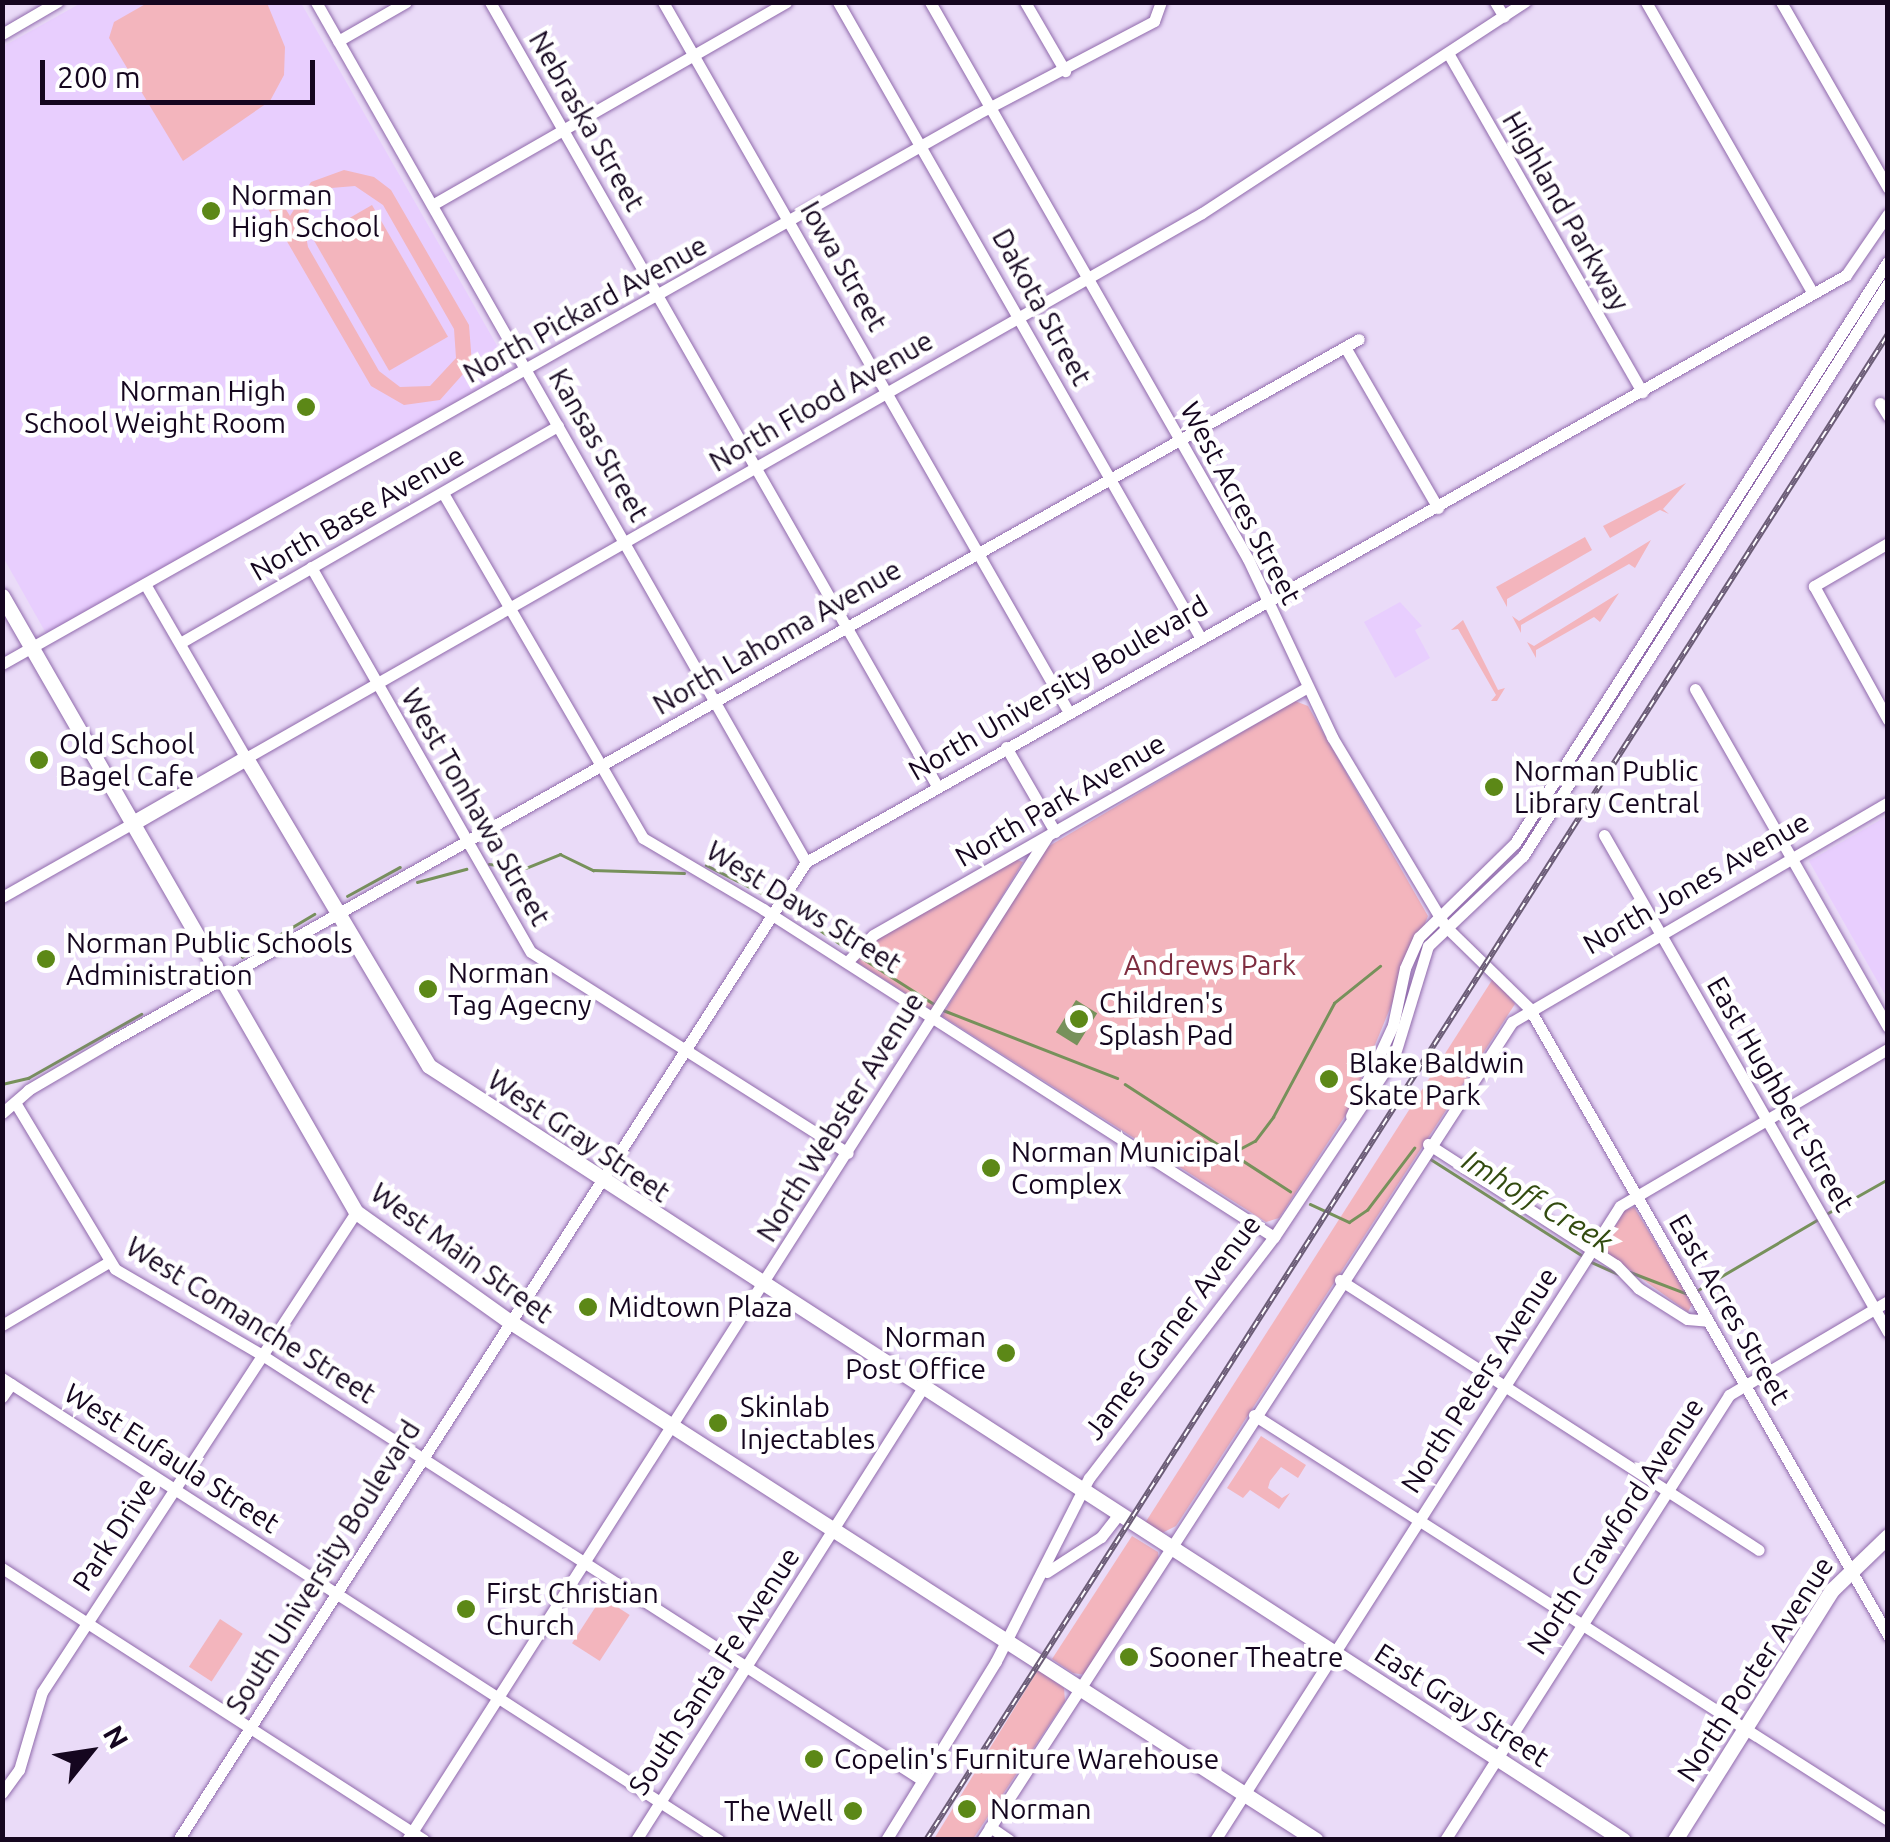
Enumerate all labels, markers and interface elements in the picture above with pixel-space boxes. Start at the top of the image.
street label: Nebraska Street [522,25,652,217]
scale bar [45,40,320,102]
text: 200 m [57,60,141,94]
street label: Highland Parkway [1495,106,1637,316]
place label: Norman High School [231,178,380,244]
street label: Iowa Street [793,195,895,337]
marker: Norman High School [200,200,222,222]
street label: Dakota Street [985,223,1099,391]
street label: North Pickard Avenue [457,228,713,390]
street label: North Flood Avenue [703,323,939,479]
street label: Kansas Street [542,363,656,527]
place label: Norman High School Weight Room [24,374,286,440]
marker: Norman High School Weight Room [295,396,317,418]
street label: West Acres Street [1173,396,1309,610]
street label: North Base Avenue [244,438,470,588]
street label: North Lahoma Avenue [647,552,907,722]
street label: North University Boulevard [902,589,1214,787]
street label: West Tonhawa Street [394,682,558,932]
street label: North Park Avenue [949,726,1171,874]
place label: Old School Bagel Cafe [59,727,195,793]
marker: Old School Bagel Cafe [28,749,50,771]
place label: Norman Public Library Central [1514,754,1699,820]
marker: Norman Public Library Central [1483,776,1505,798]
street label: North Jones Avenue [1577,805,1815,961]
street label: West Daws Street [700,834,908,980]
place label: Norman Public Schools Administration [66,926,353,992]
marker: Norman Public Schools Administration [35,948,57,970]
park label: Andrews Park [1124,948,1296,982]
place label: Norman Tag Agecny [448,956,591,1022]
street label: East Hughbert Street [1700,971,1862,1217]
marker: Norman Tag Agecny [417,978,439,1000]
street label: North Webster Avenue [750,986,930,1248]
place label: Children's Splash Pad [1099,986,1234,1052]
marker: Children's Splash Pad [1068,1008,1090,1030]
place label: Blake Baldwin Skate Park [1349,1046,1525,1112]
street label: West Gray Street [482,1063,676,1209]
marker: Blake Baldwin Skate Park [1318,1068,1340,1090]
place label: Norman Municipal Complex [1011,1135,1240,1201]
water label: Imhoff Creek [1456,1142,1620,1260]
marker: Norman Municipal Complex [980,1157,1002,1179]
street label: West Main Street [365,1176,559,1330]
street label: James Garner Avenue [1077,1208,1267,1446]
street label: East Acres Street [1662,1208,1798,1410]
street label: West Comanche Street [120,1230,382,1410]
street label: North Peters Avenue [1394,1261,1564,1499]
place label: Midtown Plaza [608,1290,793,1324]
marker: Midtown Plaza [577,1296,599,1318]
place label: Norman Post Office [845,1320,986,1386]
marker: Norman Post Office [995,1342,1017,1364]
street label: West Eufaula Street [58,1376,286,1540]
place label: Skinlab Injectables [740,1390,875,1456]
street label: North Crawford Avenue [1519,1391,1711,1661]
marker: Skinlab Injectables [705,1410,731,1436]
street label: South University Boulevard [219,1414,427,1720]
street label: Park Drive [65,1471,163,1597]
street label: South Santa Fe Avenue [621,1541,807,1801]
street label: North Porter Avenue [1670,1550,1840,1788]
place label: First Christian Church [486,1576,659,1642]
marker: First Christian Church [455,1598,477,1620]
street label: East Gray Street [1368,1636,1556,1774]
place label: Sooner Theatre [1149,1640,1343,1674]
marker: Sooner Theatre [1118,1646,1140,1668]
north arrow [40,1702,140,1802]
text: N [98,1720,135,1754]
place label: Copelin's Furniture Warehouse [834,1742,1219,1776]
marker: Copelin's Furniture Warehouse [803,1748,825,1770]
place label: Norman [990,1792,1092,1826]
place label: The Well [724,1794,833,1828]
marker: Norman [954,1796,980,1822]
marker: The Well [842,1800,864,1822]

